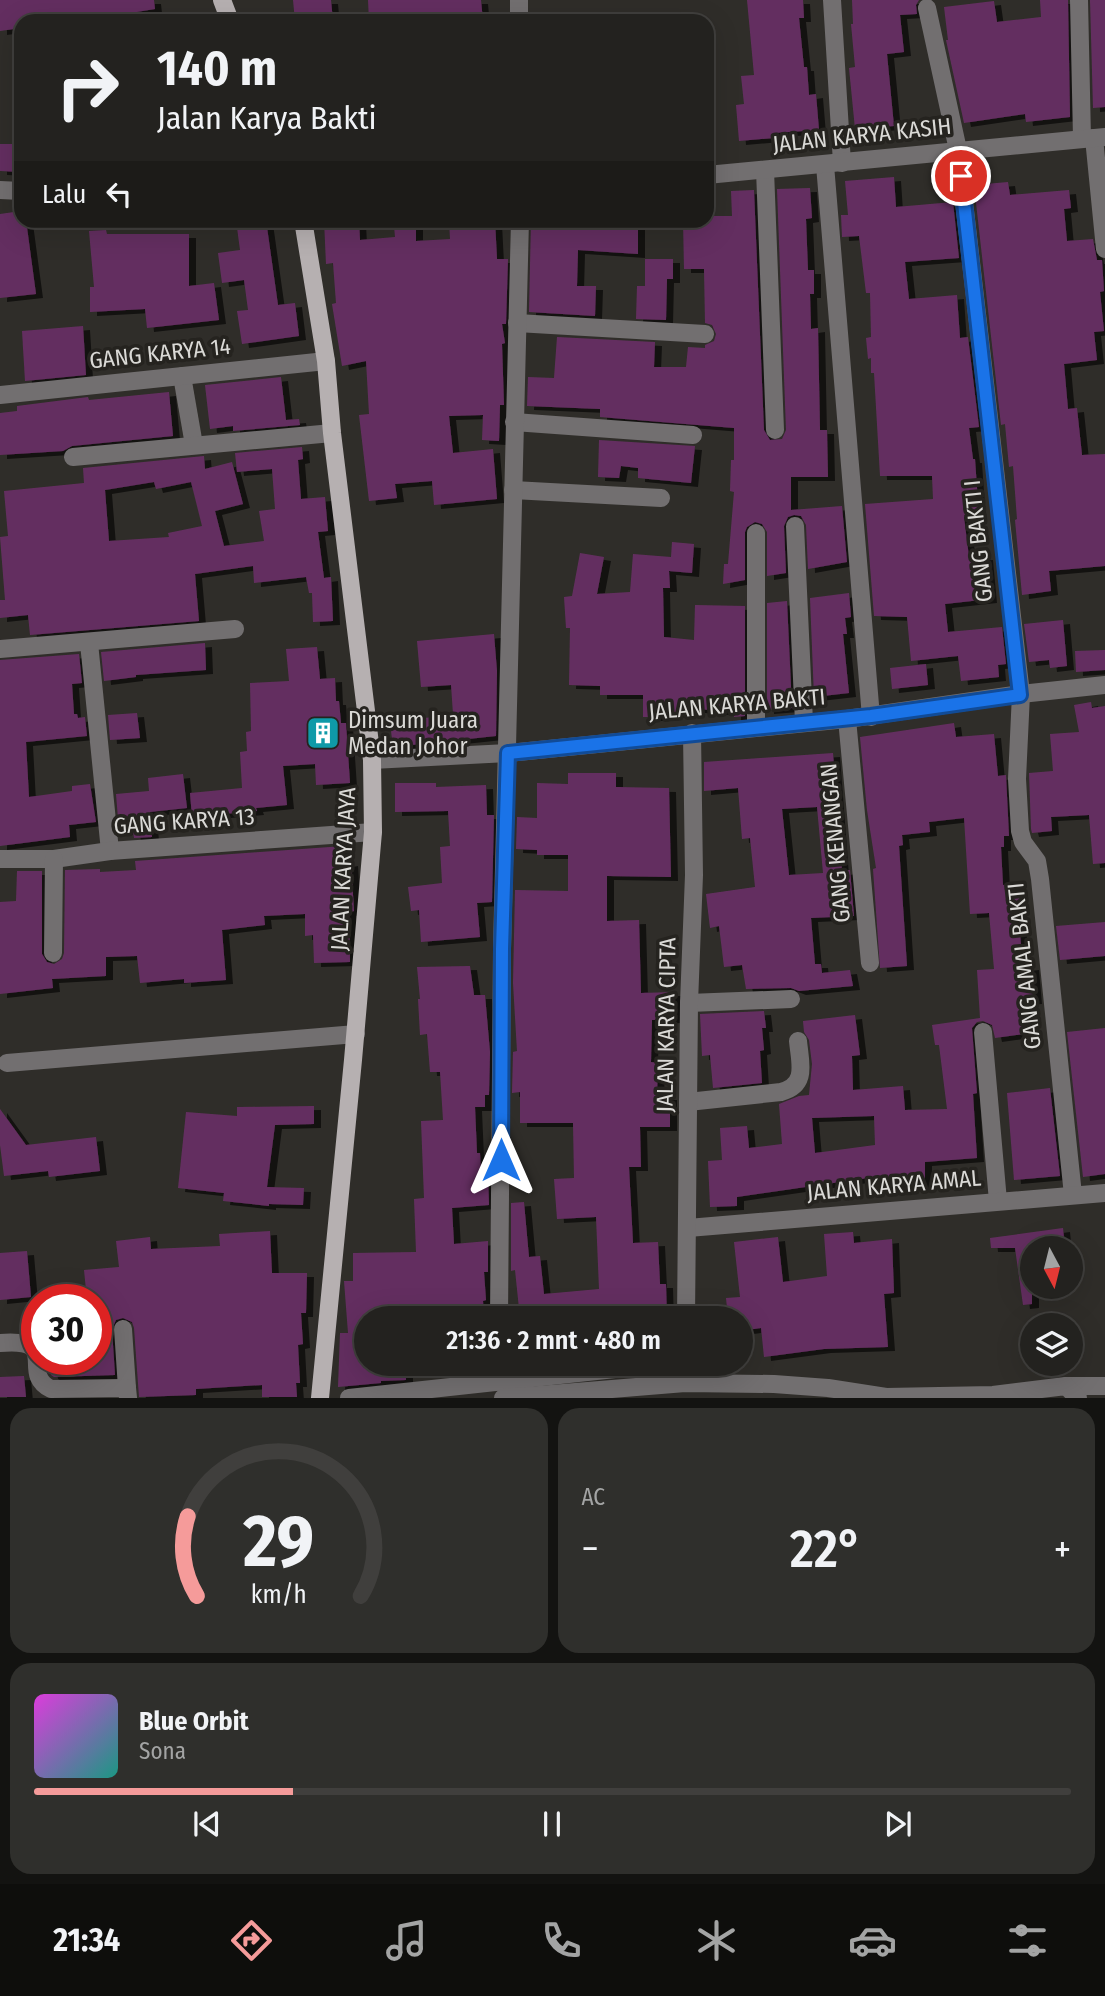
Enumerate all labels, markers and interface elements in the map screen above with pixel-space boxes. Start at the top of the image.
text: 140 m [157,39,277,98]
icon: right [42,42,133,133]
text: Jalan Karya Bakti [157,99,377,137]
street label: JALAN KARYA KASIH [771,112,953,158]
pin [931,146,991,206]
icon: arrive [942,157,980,195]
icon: left [100,175,138,213]
text: Lalu [42,179,86,210]
street label: GANG KARYA 14 [88,332,232,374]
street label: GANG BAKTI I [958,479,998,603]
street label: JALAN KARYA BAKTI [647,682,827,726]
place label: Dimsum Juara Medan Johor [348,706,478,760]
building icon: Dimsum Juara Medan Johor [304,714,342,752]
street label: GANG KENANGAN [814,762,856,924]
street label: JALAN KARYA JAYA [325,787,361,951]
street label: GANG KARYA 13 [113,802,255,840]
street label: GANG AMAL BAKTI [1001,881,1047,1051]
street label: JALAN KARYA CIPTA [650,937,682,1113]
position arrow [464,1123,538,1197]
street label: JALAN KARYA AMAL [806,1163,982,1207]
north arrow [1020,1236,1083,1298]
map controls [1020,1236,1083,1376]
speed limit sign: 30 [21,1284,112,1375]
button: layers [1020,1313,1083,1376]
text: 21:36 · 2 mnt · 480 m [446,1325,661,1356]
text: AC [582,1483,605,1511]
text: 29 [242,1499,314,1586]
text: 22° [790,1518,862,1581]
text: − [582,1526,599,1572]
text: + [1054,1526,1071,1572]
text: km/h [251,1580,307,1610]
text: Blue Orbit [139,1706,249,1737]
text: Sona [139,1737,186,1765]
icon: previous [188,1805,226,1843]
icon: pause [533,1805,571,1843]
icon: next [879,1805,917,1843]
icon: directions [227,1916,276,1965]
icon: music [382,1916,431,1965]
icon: phone [537,1916,586,1965]
icon: climate [692,1916,741,1965]
icon: car [848,1916,897,1965]
icon: filters [1003,1916,1052,1965]
text: 21:34 [53,1921,120,1959]

